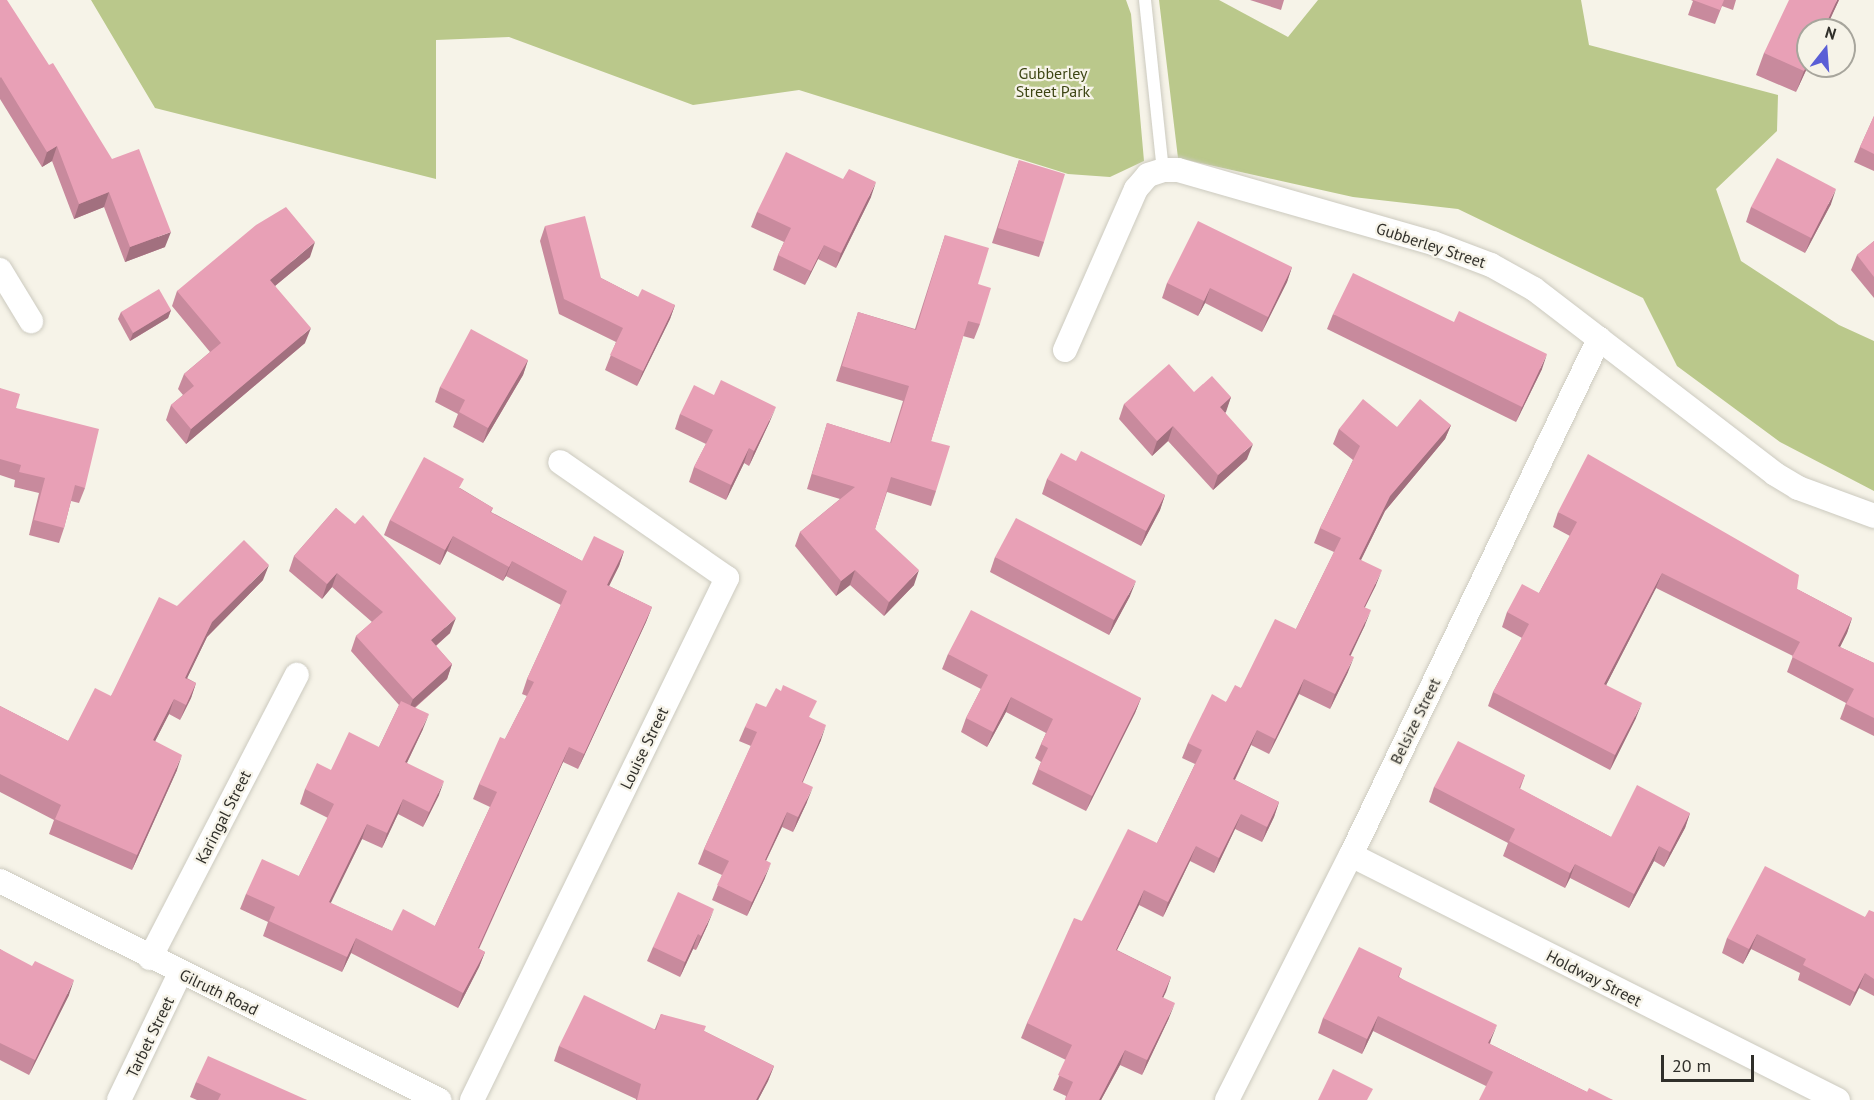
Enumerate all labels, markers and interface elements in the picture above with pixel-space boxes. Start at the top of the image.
north arrow [1796,18,1856,78]
text: N [1823,22,1839,44]
park label: Gubberley Street Park [1016,63,1090,101]
street label: Gubberley Street [1374,218,1488,272]
street label: Belsize Street [1386,675,1444,767]
street label: Louise Street [616,704,672,792]
street label: Karingal Street [191,767,255,867]
street label: Holdway Street [1543,946,1645,1010]
street label: Gilruth Road [177,965,261,1019]
street label: Tarbet Street [122,993,178,1081]
scale bar [1664,1043,1757,1081]
text: 20 m [1672,1054,1711,1077]

